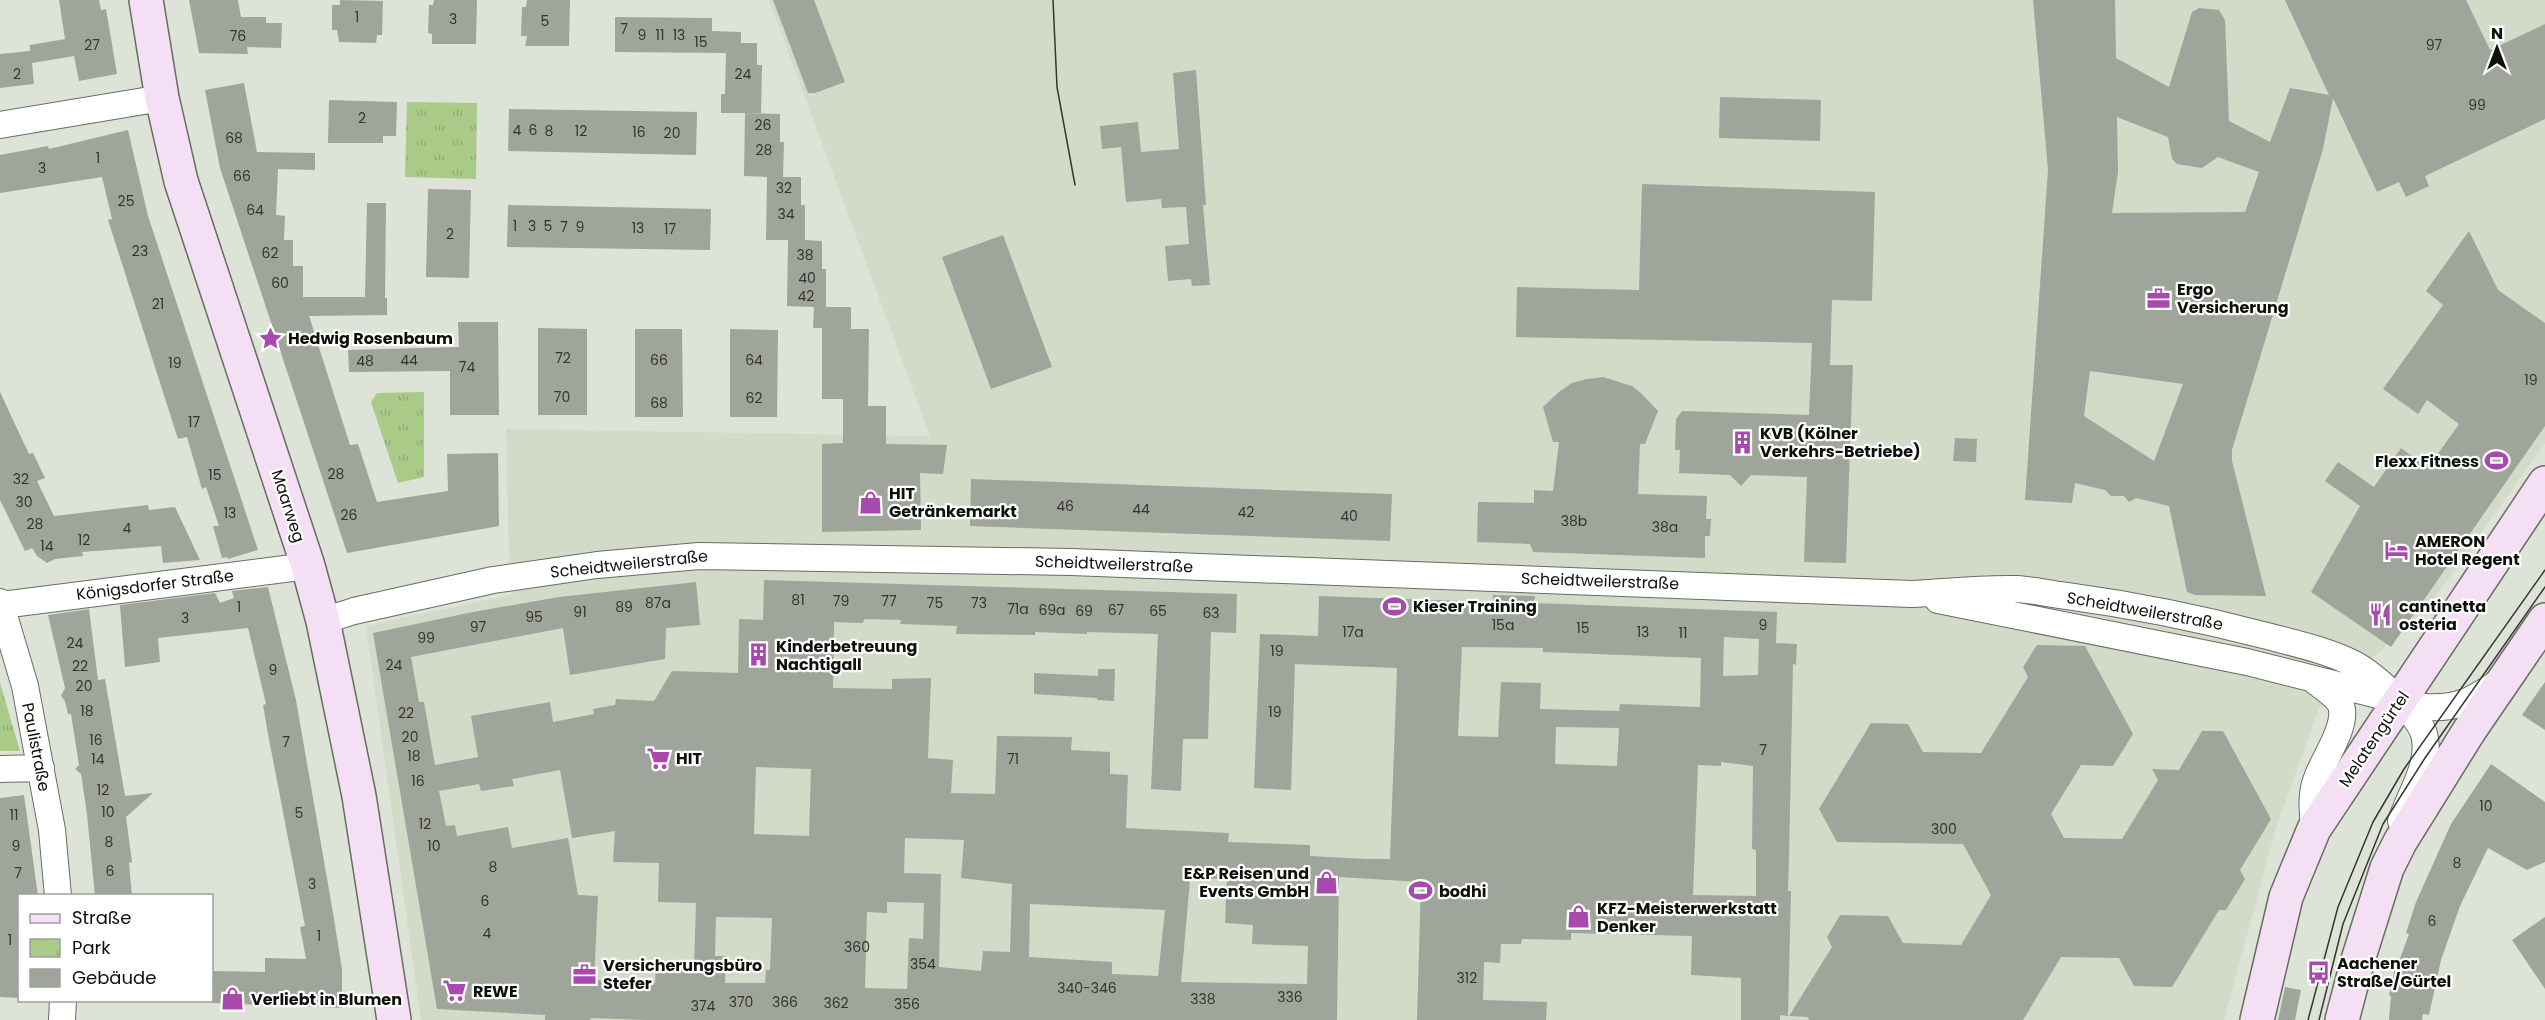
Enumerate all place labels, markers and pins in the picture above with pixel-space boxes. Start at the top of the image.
place label: Ergo Versicherung [2177,278,2289,319]
office icon: Ergo Versicherung [2146,285,2172,311]
place icon: Hedwig Rosenbaum [257,325,283,351]
place label: Hedwig Rosenbaum [288,327,453,350]
place label: KVB (Kölner Verkehrs-Betriebe) [1760,422,1921,463]
building icon: KVB (Kölner Verkehrs-Betriebe) [1729,429,1755,455]
sports icon: Flexx Fitness [2484,448,2510,474]
place label: Flexx Fitness [2375,450,2479,473]
place label: HIT Getränkemarkt [889,482,1017,523]
shop icon: HIT Getränkemarkt [858,489,884,515]
place label: AMERON Hotel Regent [2415,530,2520,571]
hotel icon: AMERON Hotel Regent [2384,537,2410,563]
sports icon: Kieser Training [1382,593,1408,619]
place label: Kieser Training [1413,595,1537,618]
place label: cantinetta osteria [2399,595,2486,636]
restaurant icon: cantinetta osteria [2368,602,2394,628]
place label: Kinderbetreuung Nachtigall [776,635,917,676]
building icon: Kinderbetreuung Nachtigall [745,642,771,668]
supermarket icon: HIT [645,745,671,771]
place label: HIT [676,747,702,770]
place label: E&P Reisen und Events GmbH [1184,862,1309,903]
shop icon: E&P Reisen und Events GmbH [1314,869,1340,895]
sports icon: bodhi [1408,878,1434,904]
place label: bodhi [1439,880,1486,903]
place label: KFZ-Meisterwerkstatt Denker [1597,897,1777,938]
shop icon: KFZ-Meisterwerkstatt Denker [1566,904,1592,930]
place label: Aachener Straße/Gürtel [2337,952,2451,993]
place label: Versicherungsbüro Stefer [603,954,762,995]
bus stop icon: Aachener Straße/Gürtel [2306,959,2332,985]
office icon: Versicherungsbüro Stefer [572,961,598,987]
supermarket icon: REWE [442,978,468,1004]
place label: REWE [473,980,518,1003]
shop icon: Verliebt in Blumen [220,986,246,1012]
place label: Verliebt in Blumen [251,988,402,1011]

